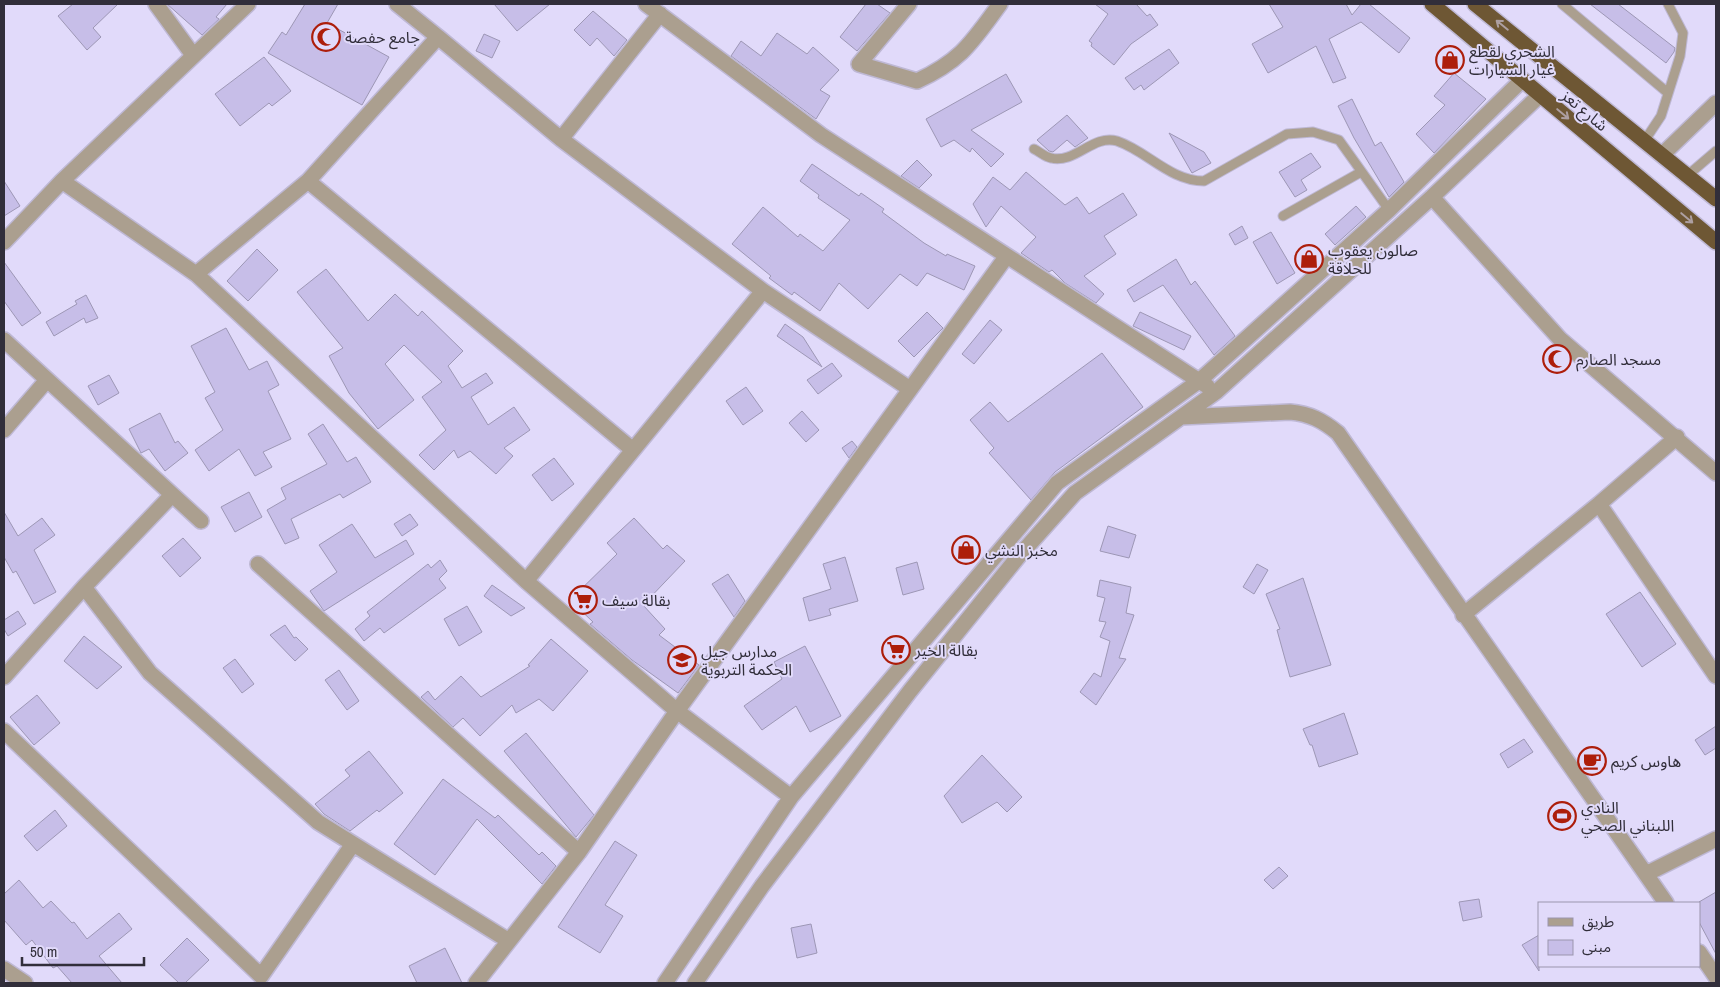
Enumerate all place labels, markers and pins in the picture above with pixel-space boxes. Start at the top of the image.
mosque icon: جامع حفصة [311,22,341,52]
place label: جامع حفصة [345,26,420,50]
place label: الشحري لقطع غيار السيارات [1469,40,1555,80]
shop icon: الشحري لقطع غيار السيارات [1435,45,1465,75]
place label: صالون يعقوب للحلاقة [1328,239,1418,279]
shop icon: صالون يعقوب للحلاقة [1294,244,1324,274]
mosque icon: مسجد الصارم [1542,344,1572,374]
place label: مسجد الصارم [1576,348,1661,372]
shop icon: مخبز النشي [951,535,981,565]
place label: مخبز النشي [985,539,1058,563]
supermarket icon: بقالة سيف [568,585,598,615]
place label: بقالة سيف [602,589,671,611]
supermarket icon: بقالة الخير [881,635,911,665]
place label: بقالة الخير [914,639,978,661]
place label: مدارس جيل الحكمة التربوية [701,640,792,680]
school or university icon: مدارس جيل الحكمة التربوية [667,645,697,675]
cafe icon: هاوس كريم [1577,746,1607,776]
place label: هاوس كريم [1611,750,1681,774]
place label: النادي اللبناني الصحي [1581,796,1674,838]
sports icon: النادي اللبناني الصحي [1547,801,1577,831]

